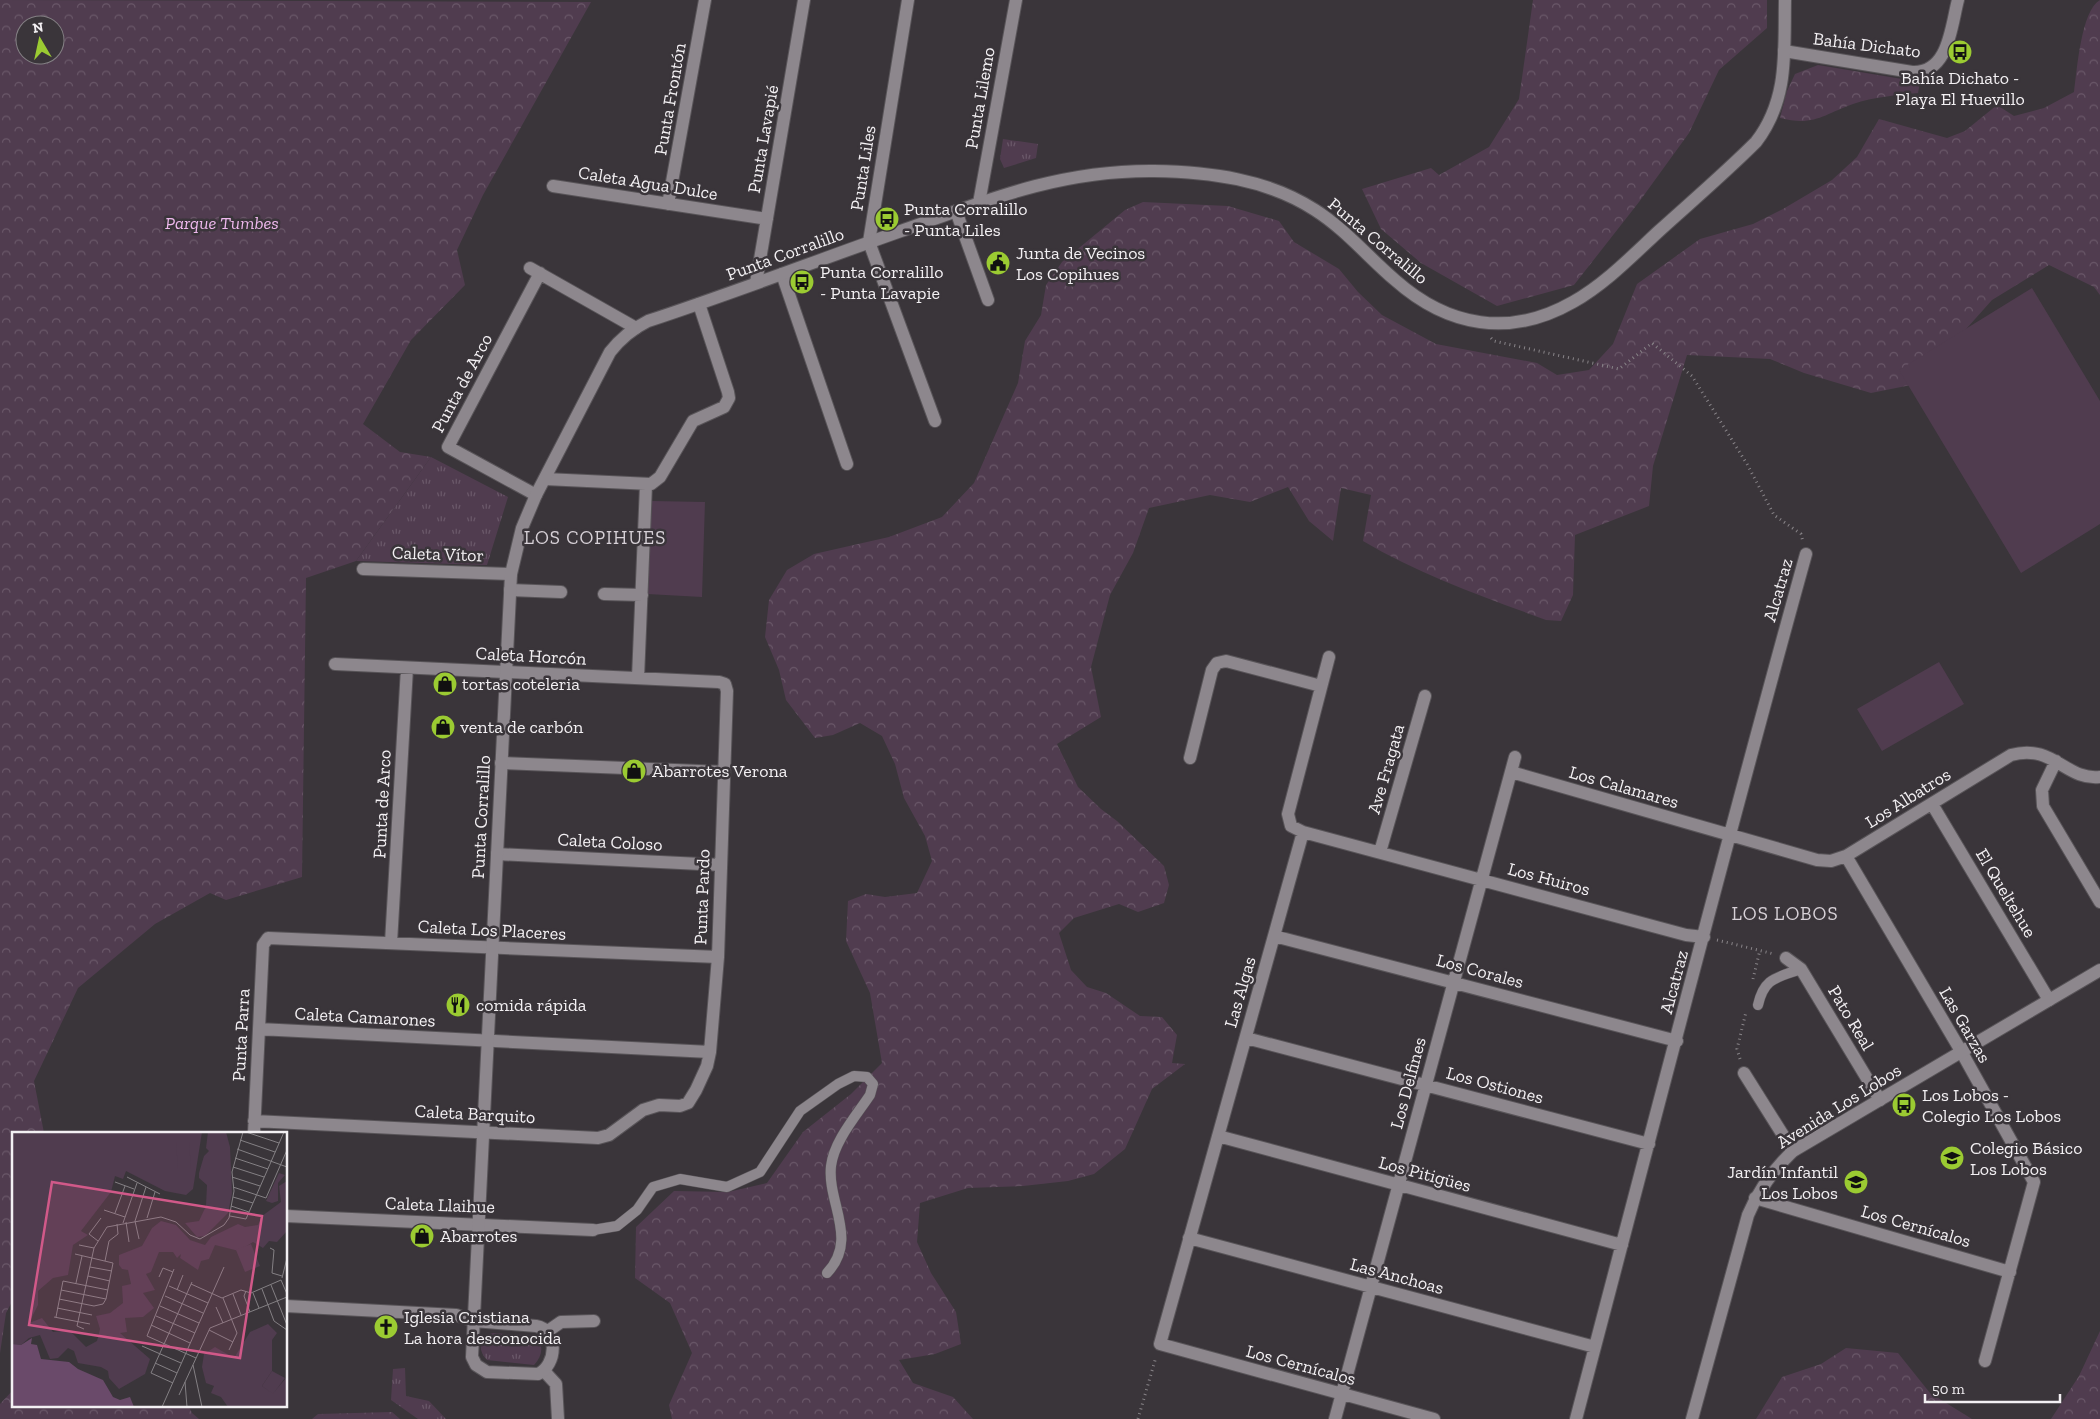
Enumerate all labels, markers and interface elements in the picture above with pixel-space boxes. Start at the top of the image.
north arrow [15,15,65,65]
text: N [31,18,45,37]
street label: Bahía Dichato [1812,27,1922,63]
bus stop icon: Bahía Dichato - Playa El Huevillo [1947,39,1973,65]
street label: Punta Frontón [649,40,691,157]
street label: Punta Lilemo [960,45,1000,151]
place label: Bahía Dichato - Playa El Huevillo [1895,67,2025,110]
street label: Punta Lavapié [743,83,783,195]
street label: Punta Liles [845,124,881,212]
street label: Caleta Agua Dulce [577,161,719,205]
street label: Punta Corralillo [1324,193,1432,289]
place label: Punta Corralillo - Punta Liles [904,198,1028,241]
bus stop icon: Punta Corralillo - Punta Liles [874,206,900,232]
park label: Parque Tumbes [165,212,279,234]
street label: Punta Corralillo [723,223,847,285]
place label: Junta de Vecinos Los Copihues [1016,242,1145,285]
public building icon: Junta de Vecinos Los Copihues [985,250,1011,276]
place label: Punta Corralillo - Punta Lavapie [820,261,944,304]
bus stop icon: Punta Corralillo - Punta Lavapie [789,269,815,295]
street label: Punta de Arco [427,330,497,436]
district label: LOS COPIHUES [524,526,666,549]
street label: Caleta Vítor [392,541,484,567]
street label: Alcatraz [1759,556,1797,624]
street label: Caleta Horcón [475,642,588,670]
shop icon: tortas coteleria [432,671,458,697]
place label: tortas coteleria [462,673,580,695]
shop icon: venta de carbón [430,714,456,740]
place label: venta de carbón [460,716,584,738]
street label: Ave Fragata [1363,721,1409,816]
street label: Punta de Arco [368,749,396,859]
street label: Punta Corralillo [467,755,495,879]
shop icon: Abarrotes Verona [621,758,647,784]
place label: Abarrotes Verona [652,760,788,782]
street label: Los Calamares [1567,761,1681,813]
street label: Los Albatros [1861,763,1955,833]
street label: Caleta Coloso [557,828,663,856]
street label: El Queltehue [1971,845,2041,941]
street label: Punta Pardo [689,849,715,945]
street label: Los Huiros [1506,857,1593,901]
district label: LOS LOBOS [1731,902,1839,925]
street label: Caleta Los Placeres [417,915,567,945]
street label: Alcatraz [1655,948,1693,1016]
street label: Los Corales [1434,949,1526,993]
street label: Las Algas [1219,954,1261,1030]
street label: Pato Real [1823,982,1879,1055]
street label: Las Garzas [1934,983,1996,1067]
street label: Punta Parra [228,988,254,1082]
restaurant icon: comida rápida [445,992,471,1018]
place label: comida rápida [476,994,587,1016]
street label: Caleta Camarones [294,1002,436,1032]
street label: Los Delfines [1385,1035,1431,1131]
street label: Avenida Los Lobos [1773,1059,1906,1153]
street label: Los Ostiones [1444,1061,1546,1109]
place label: Los Lobos - Colegio Los Lobos [1922,1084,2061,1127]
bus stop icon: Los Lobos - Colegio Los Lobos [1891,1092,1917,1118]
street label: Caleta Barquito [414,1100,536,1128]
inset map [12,1132,288,1406]
place label: Colegio Básico Los Lobos [1970,1137,2082,1180]
school or university icon: Colegio Básico Los Lobos [1939,1145,1965,1171]
street label: Los Pitigües [1377,1151,1474,1197]
place label: Jardín Infantil Los Lobos [1727,1161,1838,1204]
school or university icon: Jardín Infantil Los Lobos [1843,1169,1869,1195]
street label: Caleta Llaihue [385,1192,495,1218]
street label: Los Cernícalos [1859,1200,1973,1252]
shop icon: Abarrotes [409,1223,435,1249]
place label: Abarrotes [440,1225,517,1247]
street label: Las Anchoas [1348,1253,1446,1299]
place label: Iglesia Cristiana La hora desconocida [404,1306,562,1349]
church icon: Iglesia Cristiana La hora desconocida [373,1314,399,1340]
street label: Los Cernícalos [1244,1340,1358,1390]
scale bar [1925,1372,2060,1404]
text: 50 m [1932,1380,1965,1398]

